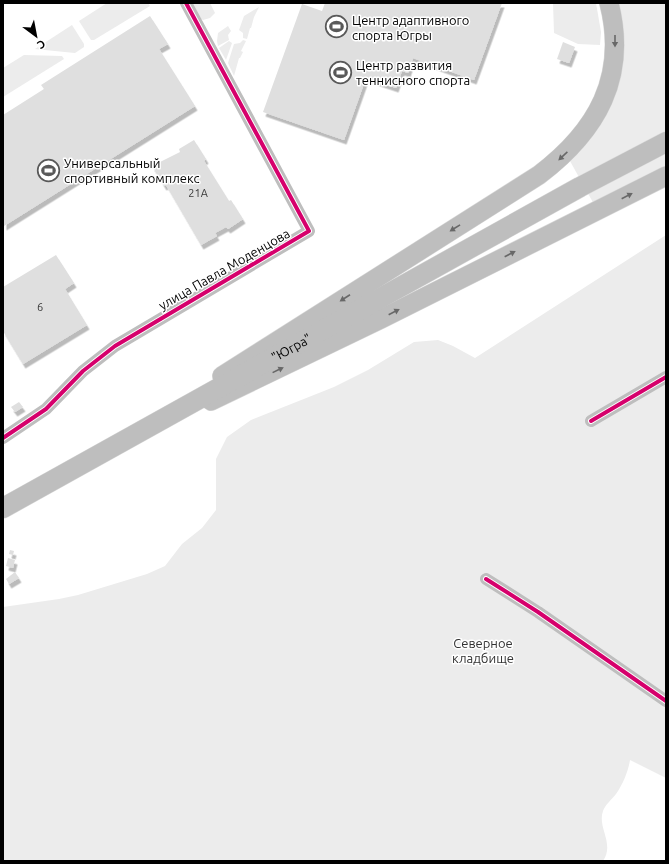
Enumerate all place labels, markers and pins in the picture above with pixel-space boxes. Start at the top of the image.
place label: Центр адаптивного спорта Югры [352,13,469,42]
sports icon: Центр адаптивного спорта Югры [323,14,349,40]
place label: Центр развития теннисного спорта [356,58,470,87]
sports icon: Центр развития теннисного спорта [327,59,353,85]
place label: Универсальный спортивный комплекс [64,156,200,185]
sports icon: Универсальный спортивный комплекс [35,157,61,183]

